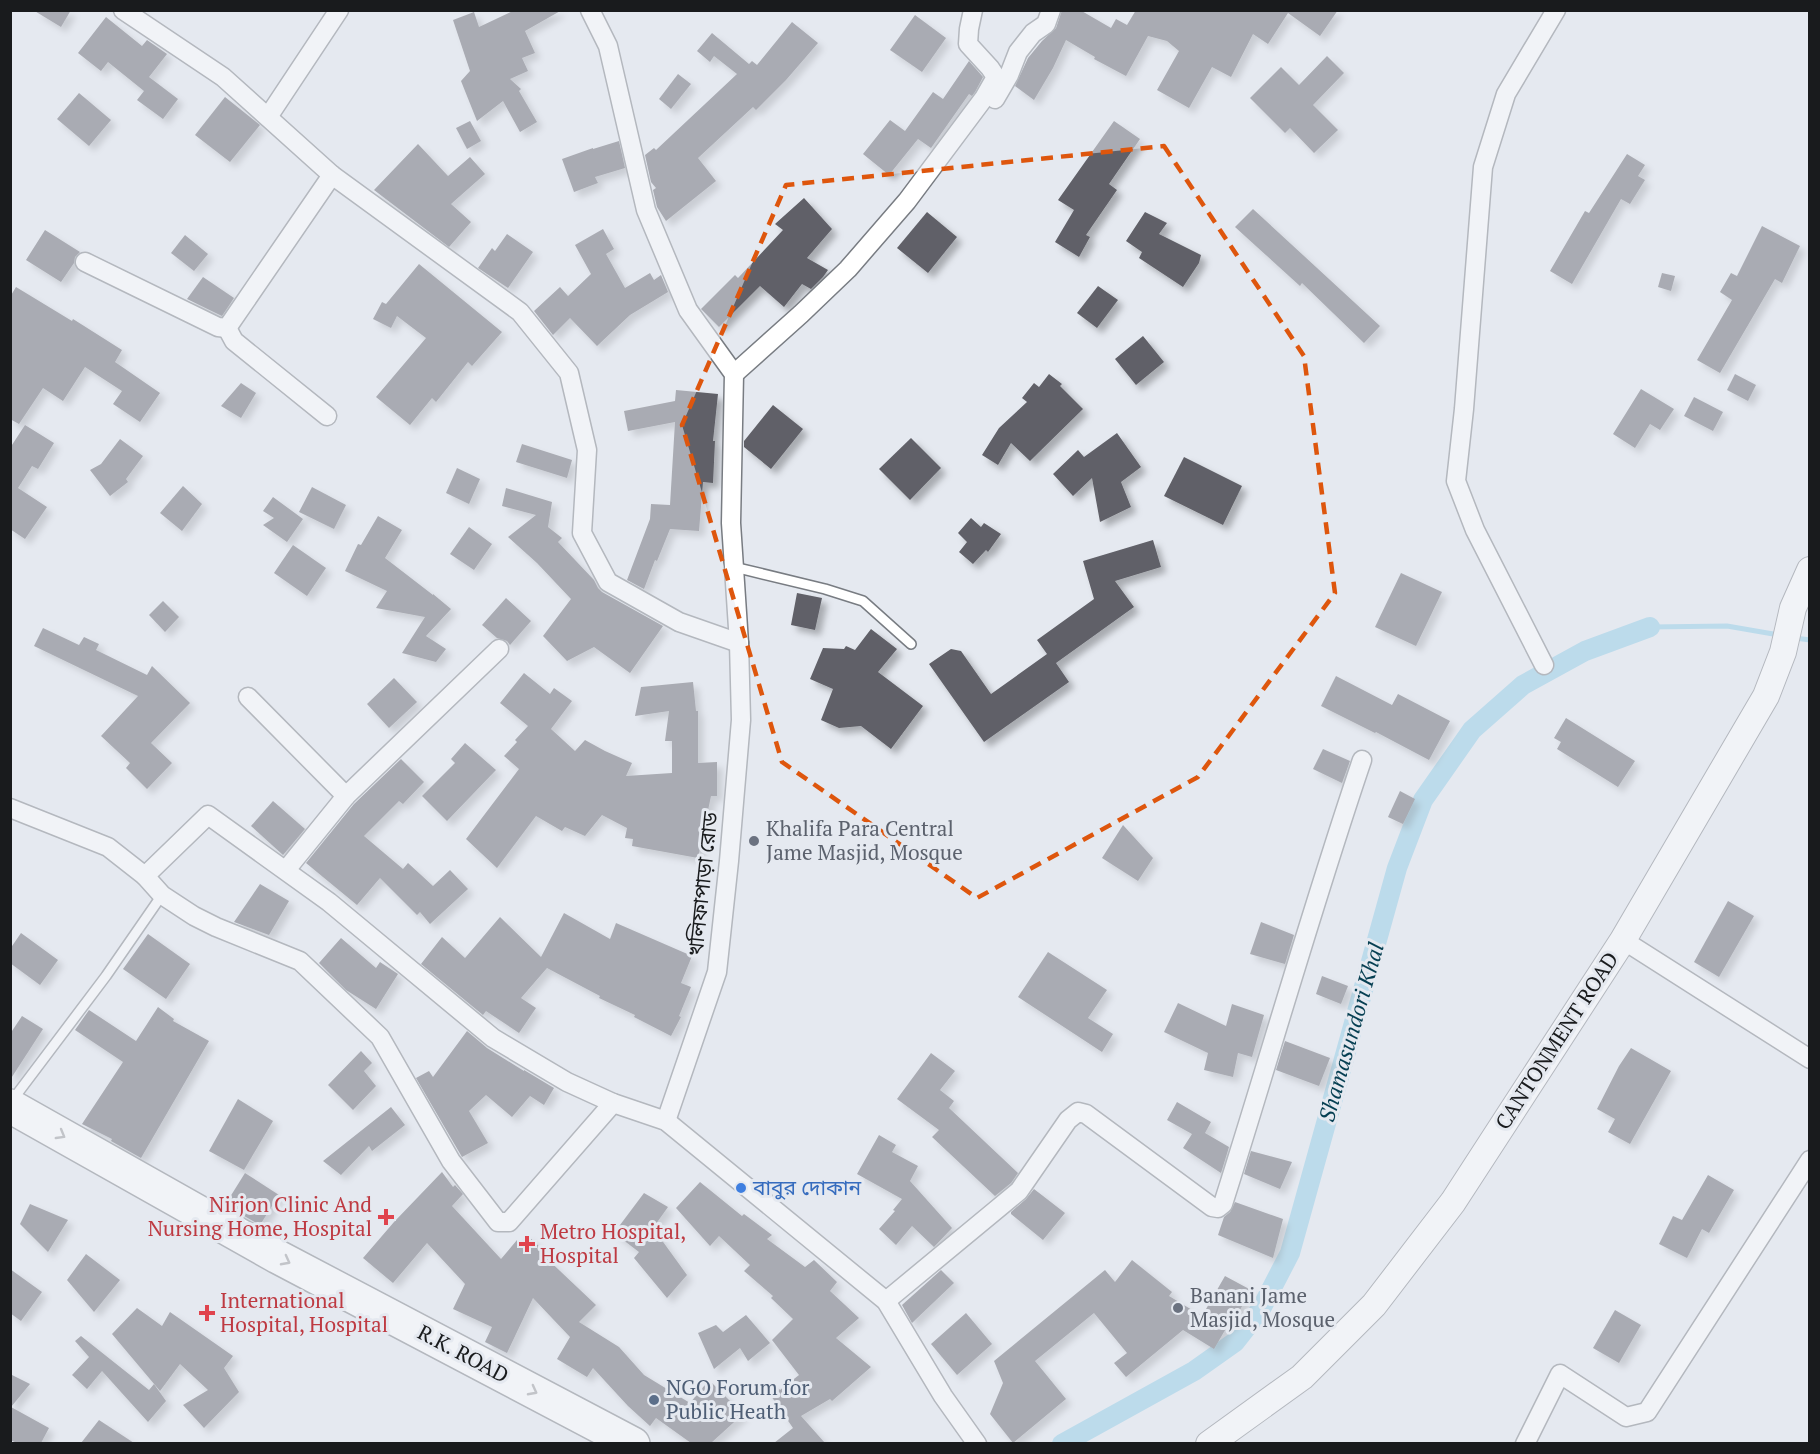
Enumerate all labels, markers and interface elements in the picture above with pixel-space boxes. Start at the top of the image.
street label: খলিফাপাড়া রোড [681,809,724,957]
place label: Khalifa Para Central Jame Masjid, Mosque [766,814,963,866]
marker: Khalifa Para Central Jame Masjid, Mosque [747,834,761,848]
water label: Shamasundori Khal [1311,939,1390,1125]
street label: CANTONMENT ROAD [1488,946,1624,1135]
one-way arrow [55,1127,65,1139]
place label: বাবুর দোকান [752,1173,862,1201]
marker: বাবুর দোকান [734,1181,748,1195]
place label: Nirjon Clinic And Nursing Home, Hospital [148,1190,372,1242]
marker: Nirjon Clinic And Nursing Home, Hospital [377,1208,395,1226]
place label: Metro Hospital, Hospital [540,1217,686,1269]
marker: Metro Hospital, Hospital [518,1235,536,1253]
one-way arrow [280,1254,291,1266]
place label: Banani Jame Masjid, Mosque [1190,1281,1335,1333]
place label: International Hospital, Hospital [220,1286,388,1338]
marker: Banani Jame Masjid, Mosque [1171,1301,1185,1315]
marker: International Hospital, Hospital [198,1304,216,1322]
street label: R.K. ROAD [413,1317,514,1389]
place label: NGO Forum for Public Heath [666,1373,809,1425]
one-way arrow [527,1384,537,1395]
marker: NGO Forum for Public Heath [647,1393,661,1407]

